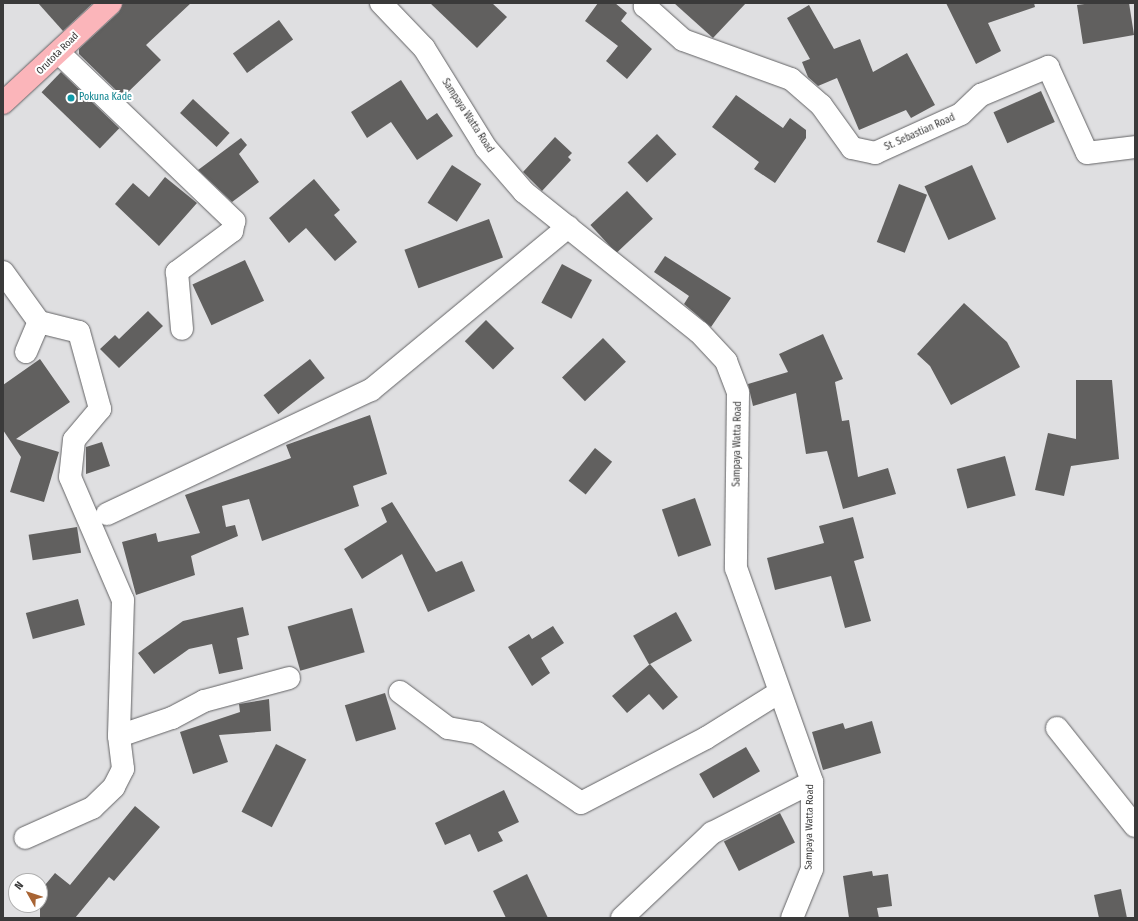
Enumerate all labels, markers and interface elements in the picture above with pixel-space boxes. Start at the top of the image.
street label: Orutota Road [34,30,82,78]
street label: Sampaya Watta Road [439,77,495,155]
place label: Pokuna Kade [79,92,132,104]
marker: Pokuna Kade [66,93,76,103]
street label: St. Sebastian Road [883,112,957,154]
street label: Sampaya Watta Road [731,401,745,487]
street label: Sampaya Watta Road [803,784,817,870]
north arrow [8,873,48,913]
text: N [12,879,26,892]

